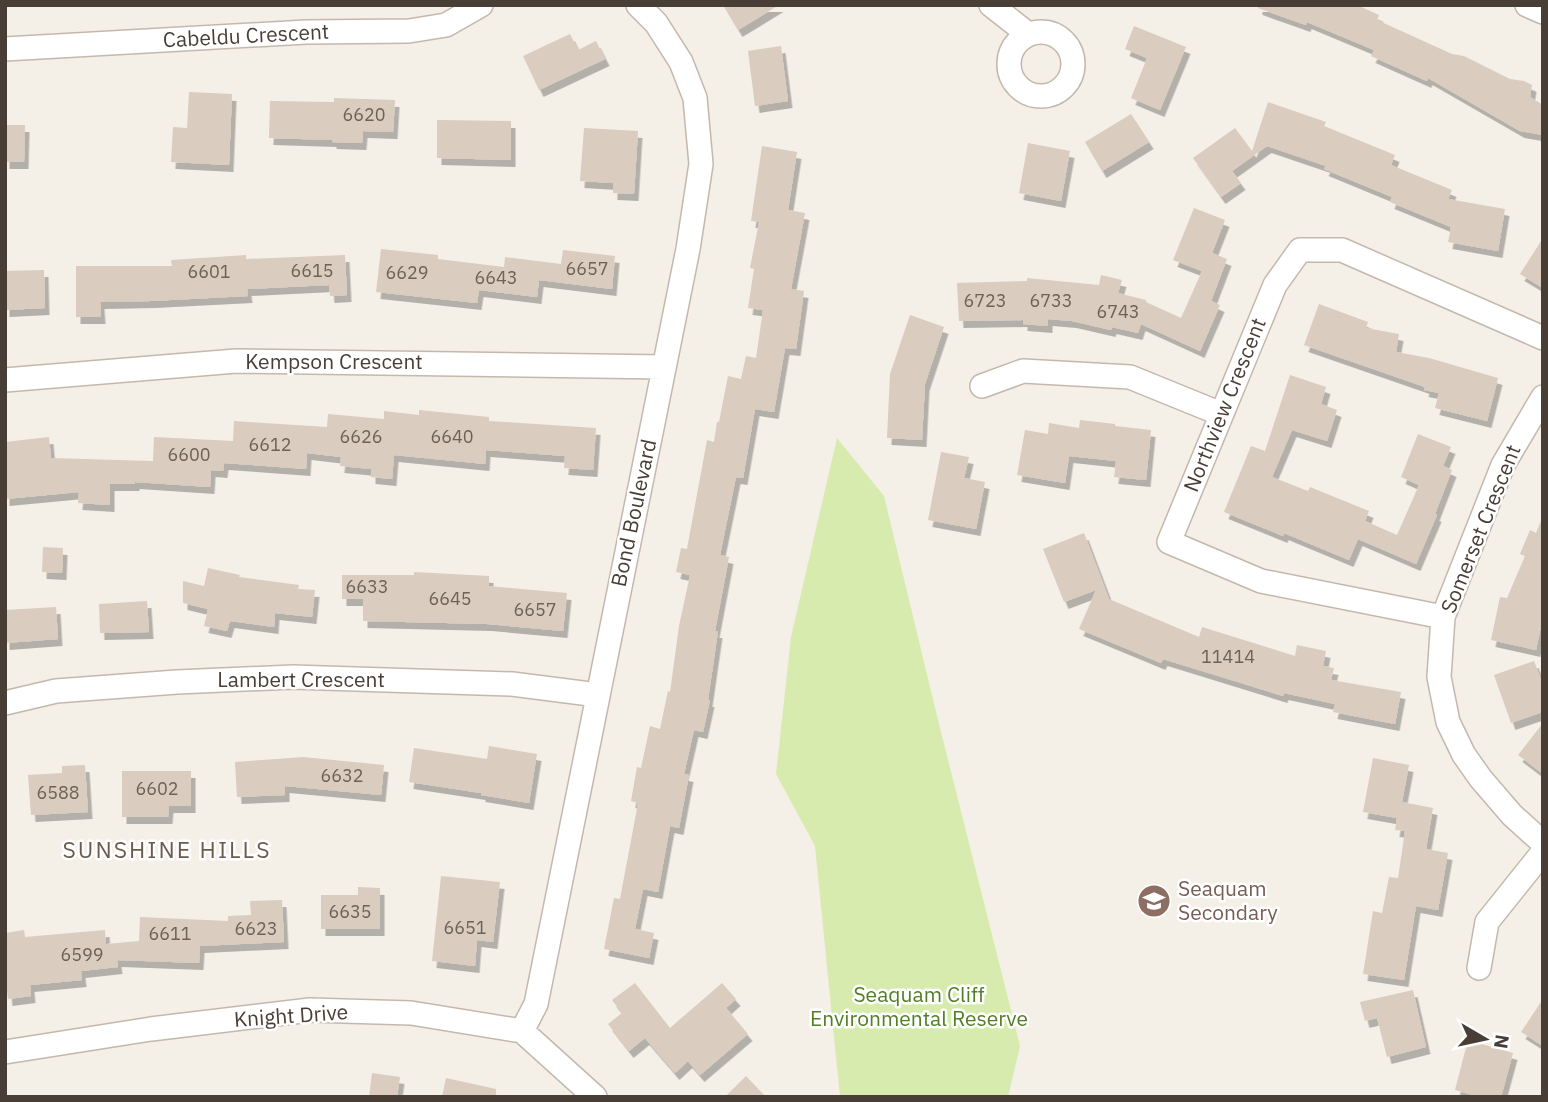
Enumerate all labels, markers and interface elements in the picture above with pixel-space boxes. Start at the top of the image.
street label: Cabeldu Crescent [162,17,330,53]
house number: 6620 [342,103,386,126]
house number: 6657 [565,257,609,280]
house number: 6615 [290,259,334,282]
house number: 6601 [187,260,231,283]
house number: 6629 [385,261,429,284]
house number: 6643 [474,266,518,289]
house number: 6723 [963,289,1007,312]
house number: 6733 [1029,289,1073,312]
house number: 6743 [1096,300,1140,323]
street label: Northview Crescent [1176,313,1272,496]
street label: Kempson Crescent [245,347,423,375]
house number: 6626 [339,425,383,448]
house number: 6640 [430,425,474,448]
house number: 6612 [248,433,292,456]
street label: Bond Boulevard [604,436,662,589]
street label: Somerset Crescent [1434,440,1527,617]
house number: 6600 [167,443,211,466]
house number: 6633 [345,575,389,598]
house number: 6645 [428,587,472,610]
house number: 6657 [513,598,557,621]
house number: 11414 [1201,645,1255,668]
street label: Lambert Crescent [217,665,385,693]
house number: 6632 [320,764,364,787]
house number: 6602 [135,777,179,800]
house number: 6588 [36,781,80,804]
district label: SUNSHINE HILLS [62,834,272,864]
place label: Seaquam Secondary [1178,874,1278,926]
school or university icon: Seaquam Secondary [1135,882,1173,920]
house number: 6635 [328,900,372,923]
house number: 6651 [443,916,487,939]
house number: 6623 [234,917,278,940]
house number: 6611 [148,922,192,945]
house number: 6599 [60,943,104,966]
park label: Seaquam Cliff Environmental Reserve [810,980,1028,1032]
street label: Knight Drive [233,997,349,1033]
north arrow [1450,1004,1520,1074]
text: N [1489,1033,1515,1050]

